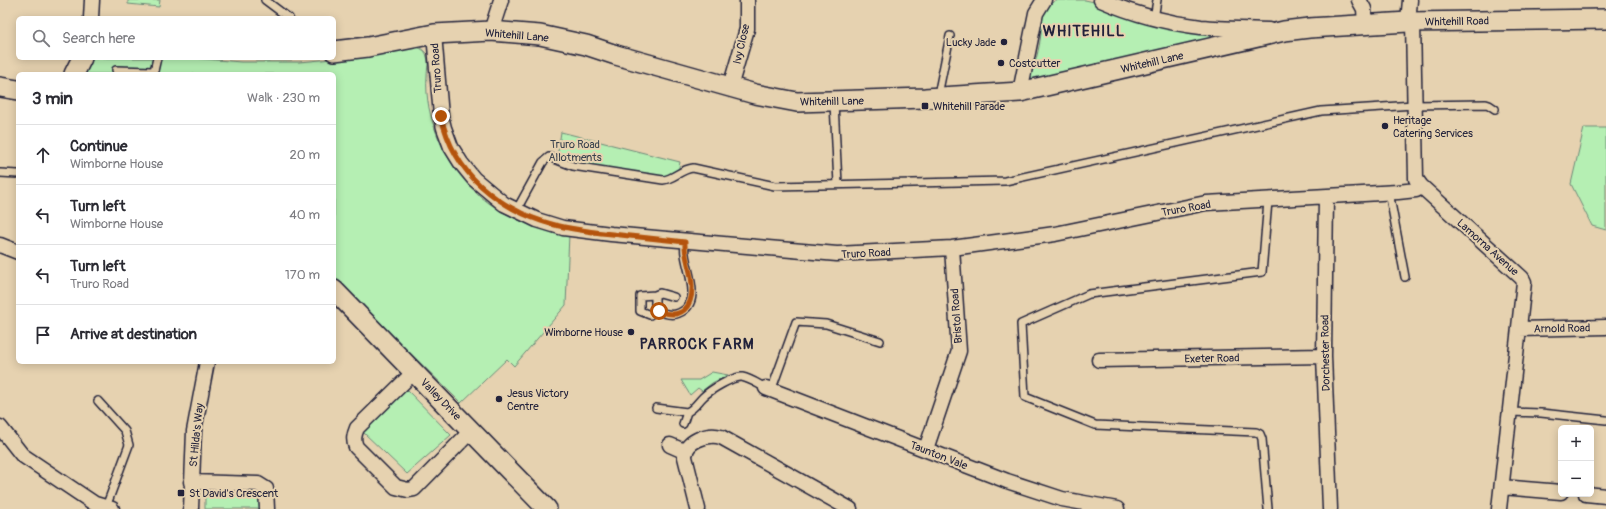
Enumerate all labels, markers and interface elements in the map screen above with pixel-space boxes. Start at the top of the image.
street label: Whitehill Road [1425,14,1489,29]
search box [16,16,336,60]
street label: Ivy Close [731,22,753,65]
district label: WHITEHILL [1043,22,1125,41]
street label: Whitehill Lane [485,26,550,45]
icon: search [30,27,52,49]
text: Search here [62,29,135,48]
place label: Lucky Jade [946,36,997,49]
marker: Lucky Jade [999,37,1009,47]
street label: Truro Road [428,43,445,93]
street label: Whitehill Lane [1119,49,1185,76]
place label: Costcutter [1009,57,1060,70]
marker: Costcutter [996,58,1006,68]
text: 3 min [32,88,73,109]
text: Walk · 230 m [247,90,320,106]
street label: Whitehill Lane [800,94,865,109]
place label: Whitehill Parade [933,100,1006,113]
marker: Whitehill Parade [920,101,930,111]
route end [432,107,450,125]
place label: Heritage Catering Services [1393,114,1473,140]
marker: Heritage Catering Services [1380,121,1390,131]
text: Continue [70,137,128,156]
park label: Truro Road Allotments [548,138,602,164]
icon: ahead [32,144,54,166]
text: 20 m [289,147,320,163]
text: Wimborne House [70,156,163,172]
text: Turn left [70,197,126,216]
street label: Truro Road [1160,198,1212,219]
icon: left [32,204,54,226]
text: 40 m [289,207,320,223]
text: Wimborne House [70,216,163,232]
street label: Lamorna Avenue [1454,216,1522,279]
street label: Truro Road [841,246,891,261]
text: Turn left [70,257,126,276]
icon: left [32,264,54,286]
text: 170 m [285,267,320,283]
text: Truro Road [70,276,129,292]
street label: Bristol Road [948,288,965,344]
route start [650,302,668,320]
street label: Dorchester Road [1318,314,1333,391]
street label: Arnold Road [1534,322,1590,335]
icon: arrive [32,324,54,346]
text: Arrive at destination [70,325,197,344]
place label: Wimborne House [544,326,624,339]
marker: Wimborne House [626,327,636,337]
district label: PARROCK FARM [639,335,755,354]
street label: Exeter Road [1184,352,1240,365]
street label: Valley Drive [418,376,464,423]
place label: Jesus Victory Centre [507,387,569,413]
marker: Jesus Victory Centre [494,394,504,404]
street label: St Hilda's Way [187,402,206,468]
map controls [1558,425,1594,497]
button: + [1558,425,1594,461]
street label: Taunton Vale [908,439,970,473]
button: − [1558,461,1594,497]
place label: St David's Crescent [189,487,279,500]
marker: St David's Crescent [176,488,186,498]

